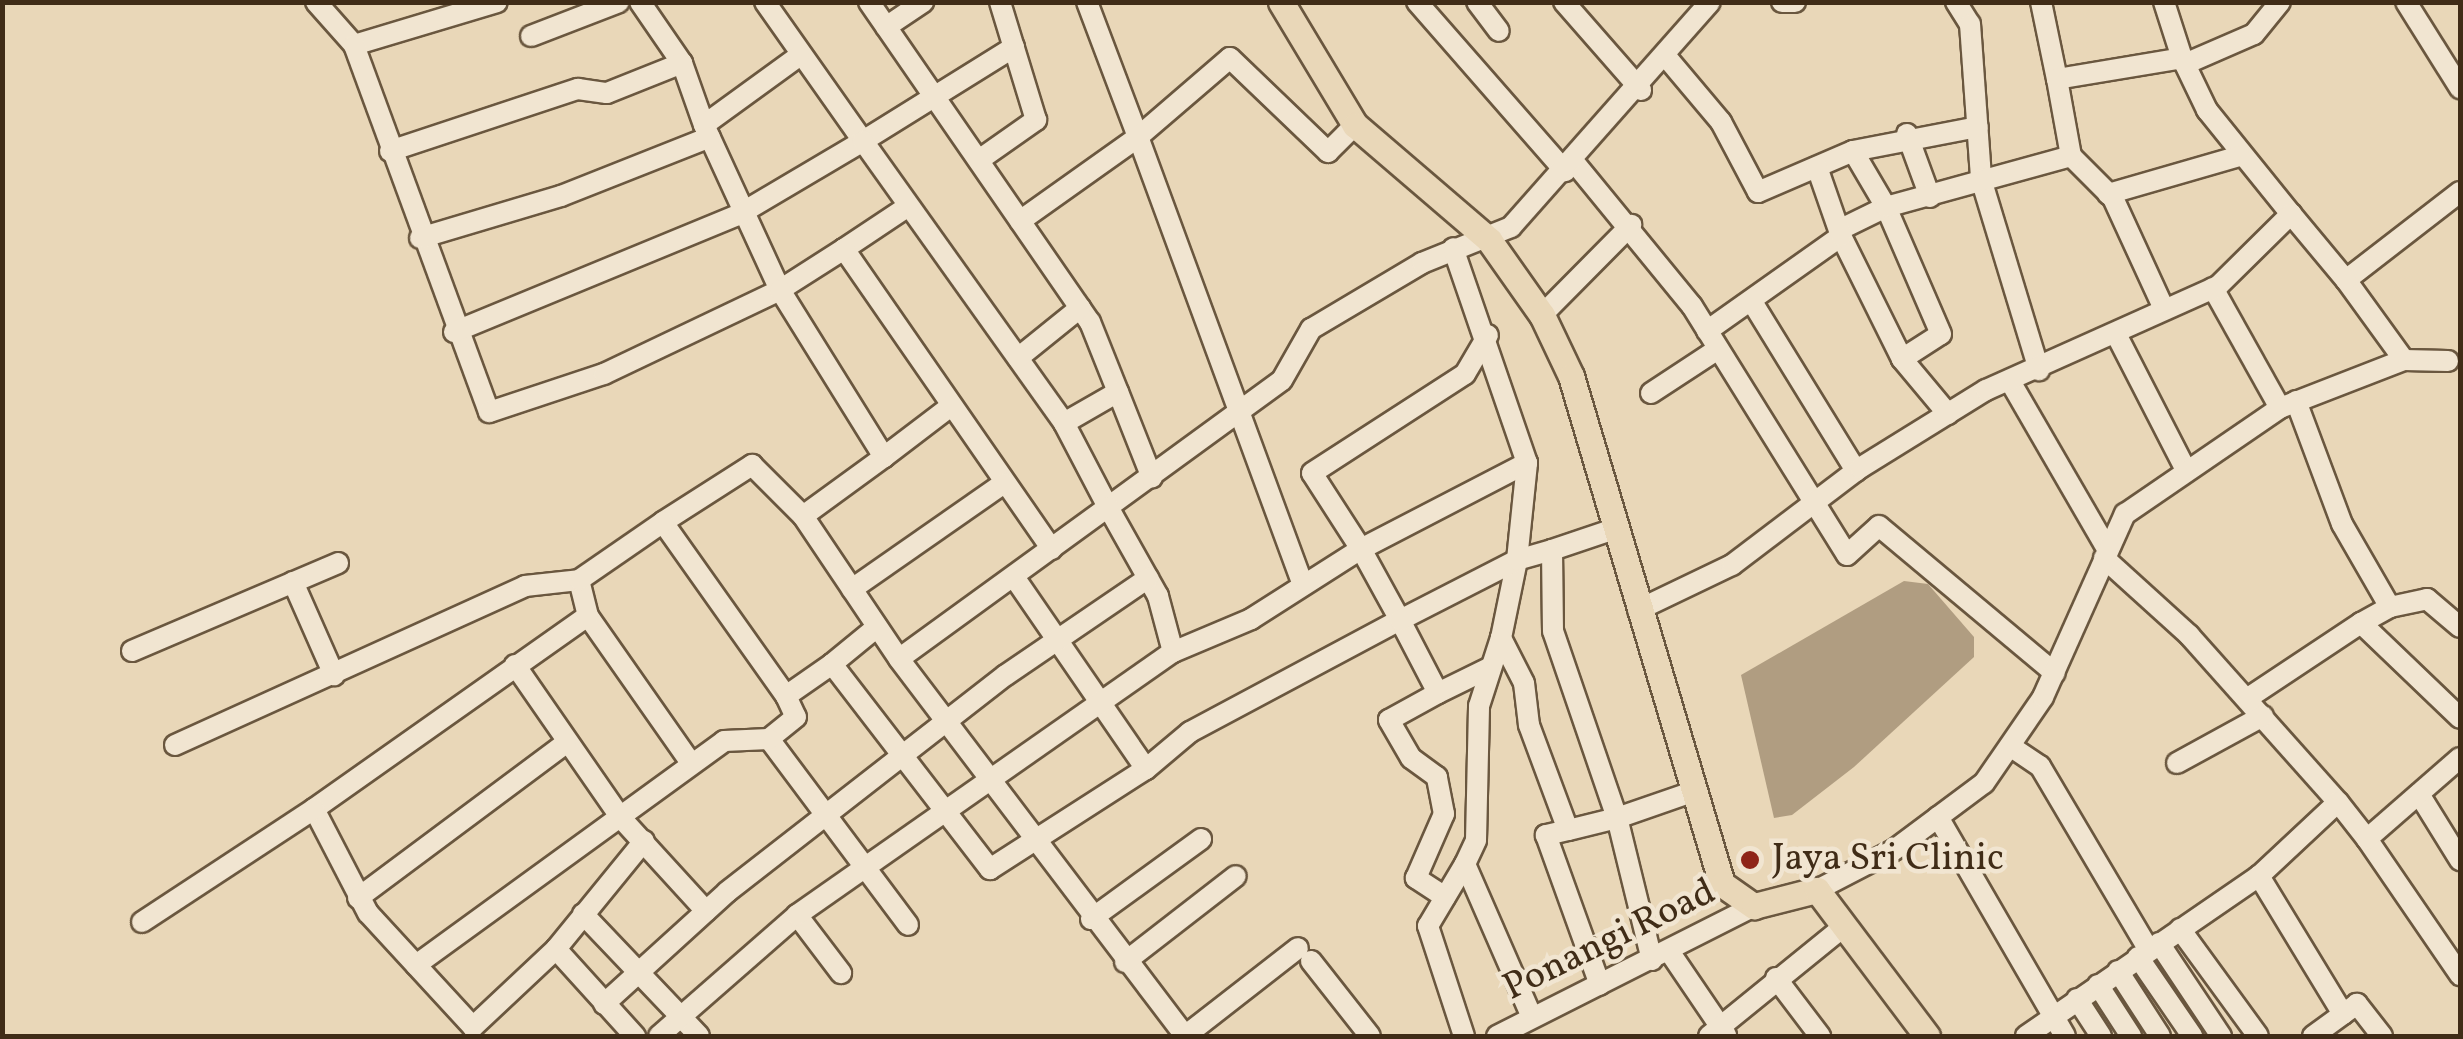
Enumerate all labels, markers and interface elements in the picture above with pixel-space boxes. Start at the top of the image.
place label: Jaya Sri Clinic [1772,837,2004,883]
marker: Jaya Sri Clinic [1737,847,1763,873]
street label: Ponangi Road [1497,870,1723,1012]

